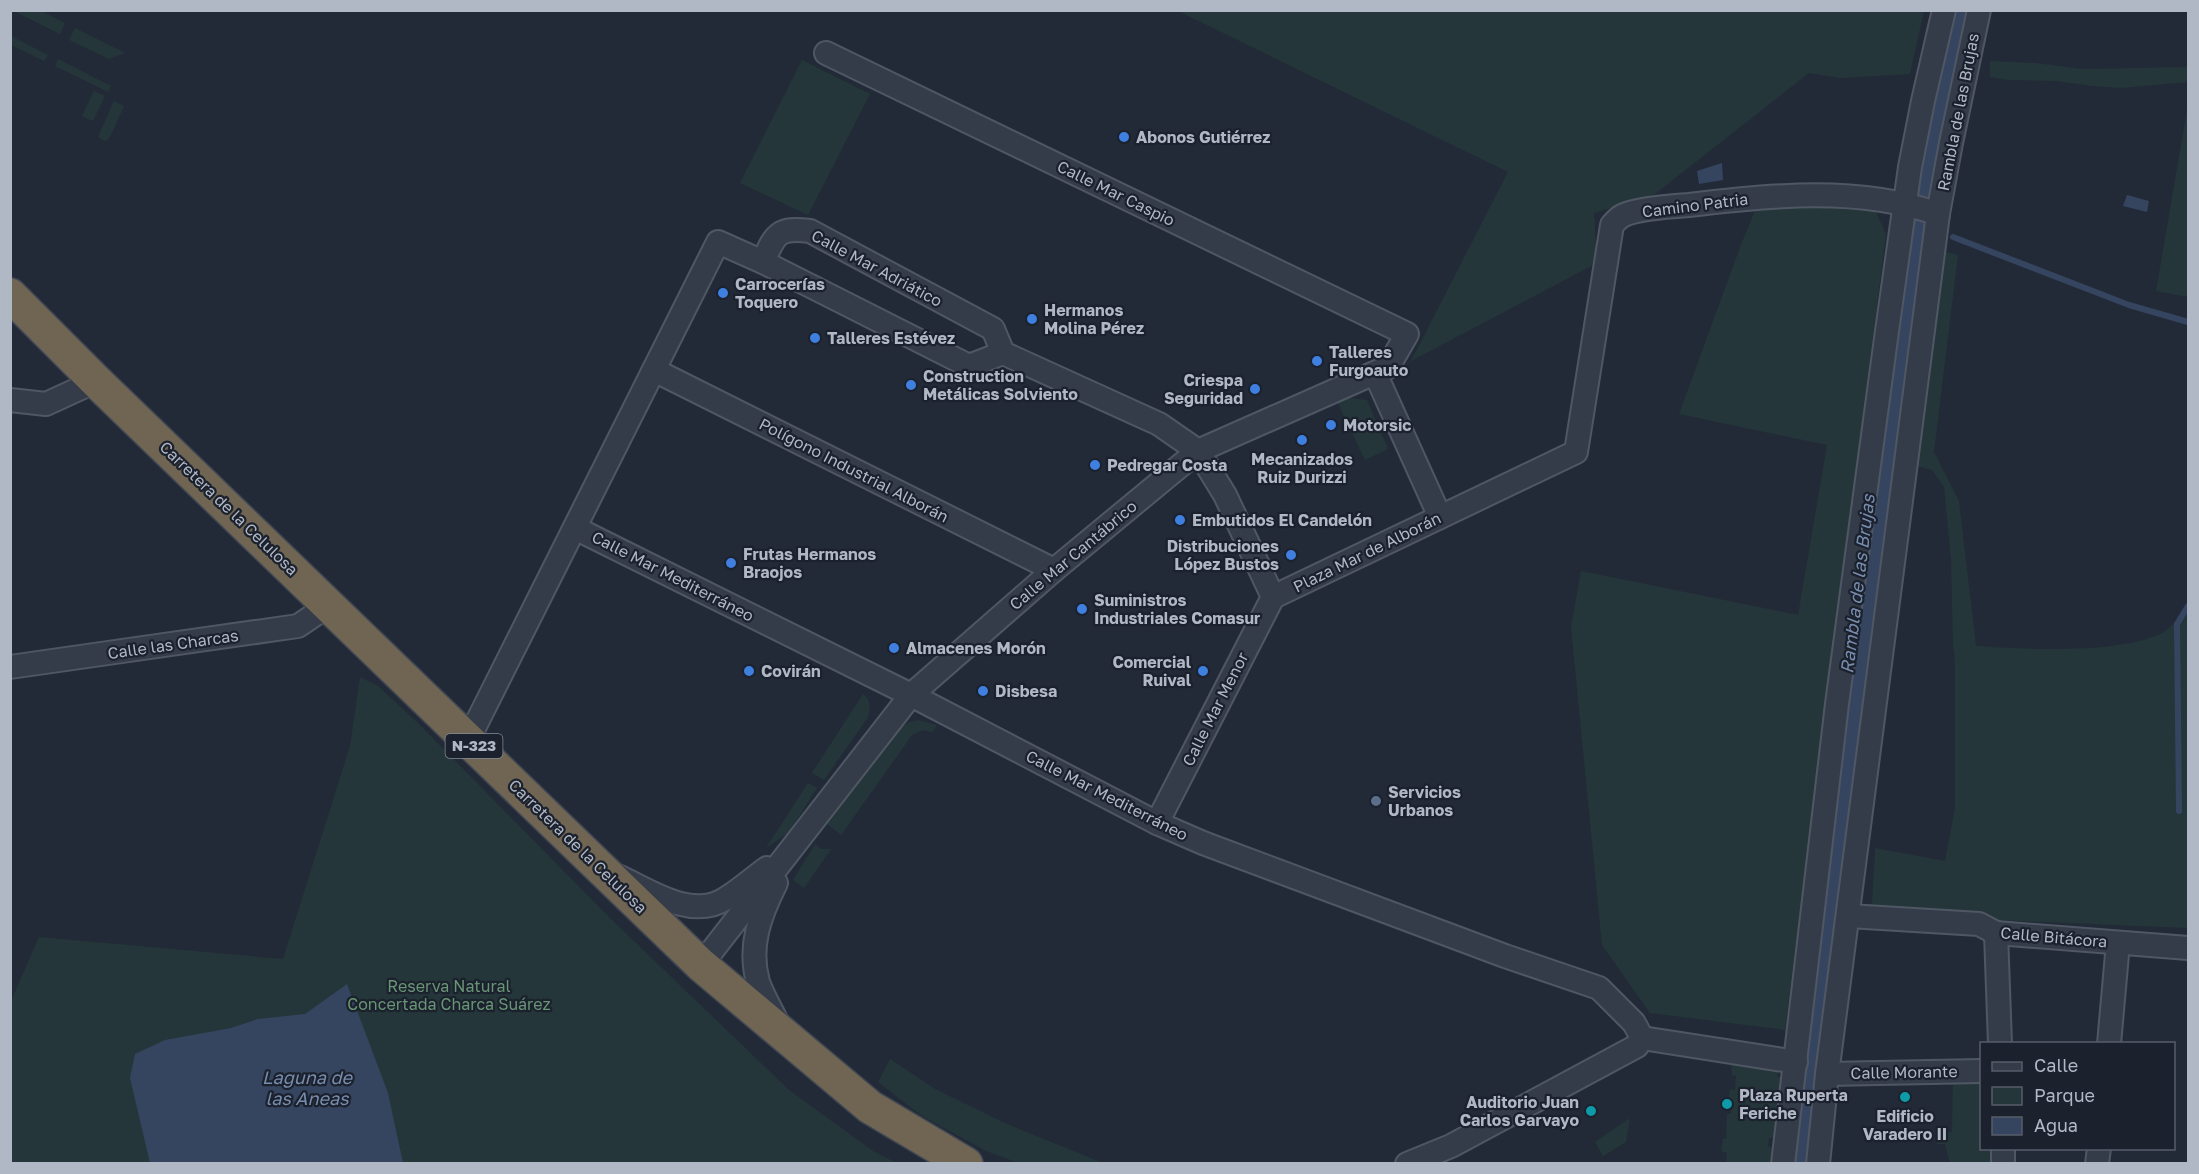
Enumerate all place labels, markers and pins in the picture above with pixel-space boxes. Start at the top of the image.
place label: Abonos Gutiérrez [1136,127,1270,147]
marker: Abonos Gutiérrez [1117,130,1131,144]
place label: Carrocerías Toquero [735,274,825,312]
marker: Carrocerías Toquero [716,286,730,300]
place label: Hermanos Molina Pérez [1044,300,1144,338]
marker: Hermanos Molina Pérez [1025,312,1039,326]
place label: Talleres Estévez [827,328,955,348]
marker: Talleres Estévez [808,331,822,345]
place label: Talleres Furgoauto [1329,342,1409,380]
marker: Talleres Furgoauto [1310,354,1324,368]
place label: Construction Metálicas Solviento [923,366,1078,404]
place label: Criespa Seguridad [1164,370,1243,408]
marker: Construction Metálicas Solviento [904,378,918,392]
marker: Criespa Seguridad [1248,382,1262,396]
place label: Motorsic [1343,415,1412,435]
marker: Motorsic [1324,418,1338,432]
marker: Mecanizados Ruiz Durizzi [1295,433,1309,447]
place label: Mecanizados Ruiz Durizzi [1251,449,1353,487]
place label: Pedregar Costa [1107,455,1227,475]
marker: Pedregar Costa [1088,458,1102,472]
place label: Embutidos El Candelón [1192,510,1372,530]
marker: Embutidos El Candelón [1173,513,1187,527]
place label: Distribuciones López Bustos [1167,536,1279,574]
place label: Frutas Hermanos Braojos [743,544,876,582]
marker: Distribuciones López Bustos [1284,548,1298,562]
marker: Frutas Hermanos Braojos [724,556,738,570]
place label: Suministros Industriales Comasur [1094,590,1260,628]
marker: Suministros Industriales Comasur [1075,602,1089,616]
place label: Almacenes Morón [906,638,1046,658]
marker: Almacenes Morón [887,641,901,655]
place label: Comercial Ruival [1112,652,1192,690]
place label: Covirán [761,661,821,681]
marker: Covirán [742,664,756,678]
marker: Comercial Ruival [1196,664,1210,678]
place label: Disbesa [995,681,1057,701]
marker: Disbesa [976,684,990,698]
place label: Servicios Urbanos [1388,782,1461,820]
marker: Servicios Urbanos [1369,794,1383,808]
place label: Plaza Ruperta Feriche [1739,1085,1848,1123]
marker: Edificio Varadero II [1898,1090,1912,1104]
place label: Auditorio Juan Carlos Garvayo [1460,1092,1579,1130]
marker: Plaza Ruperta Feriche [1720,1097,1734,1111]
marker: Auditorio Juan Carlos Garvayo [1584,1104,1598,1118]
place label: Edificio Varadero II [1863,1106,1947,1144]

